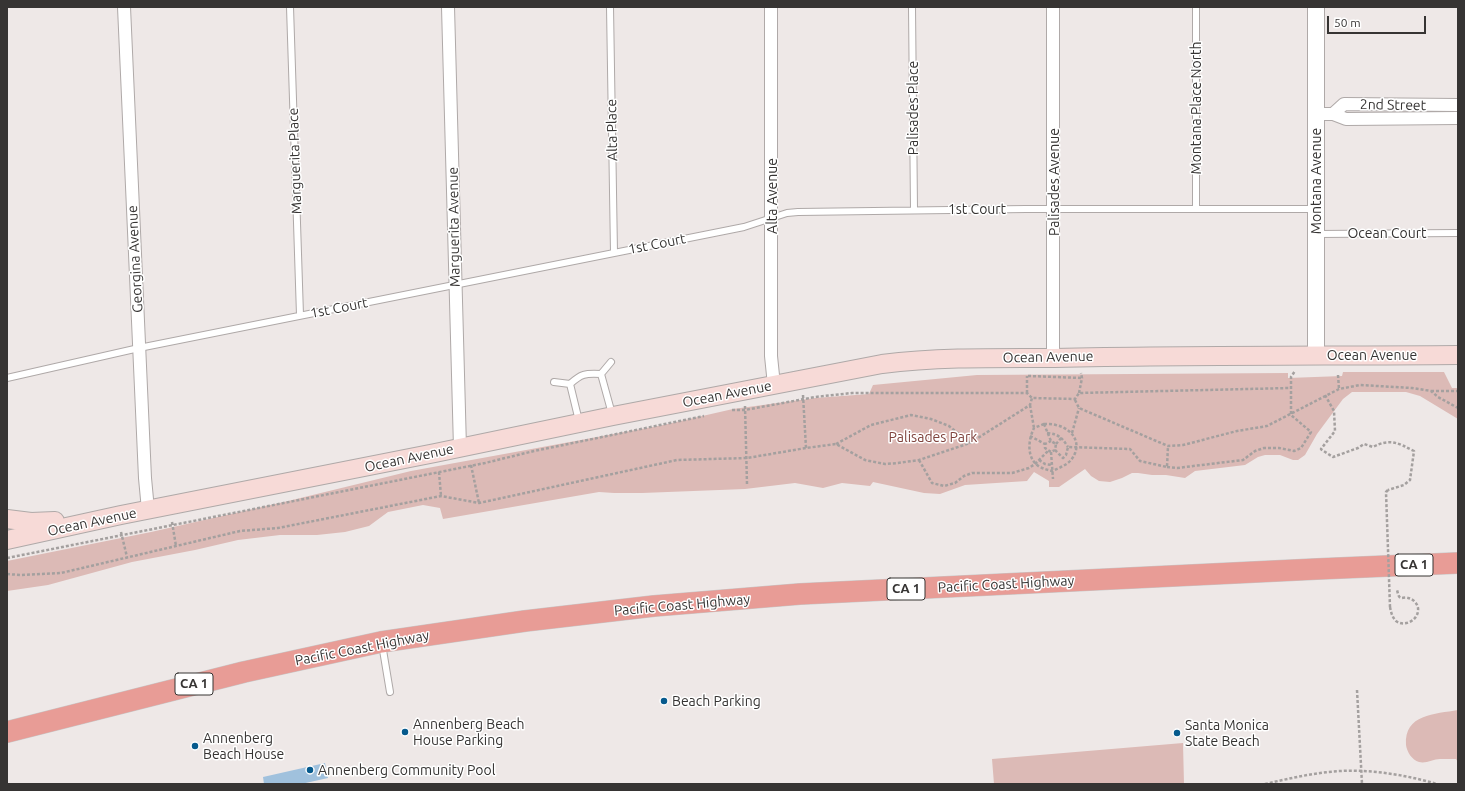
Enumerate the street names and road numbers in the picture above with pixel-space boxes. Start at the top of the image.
street label: Montana Place North [1188,41,1204,175]
street label: Palisades Place [905,61,921,155]
street label: 2nd Street [1360,96,1426,114]
street label: Alta Place [603,99,621,161]
street label: Marguerita Place [285,108,305,214]
street label: Palisades Avenue [1046,128,1062,236]
street label: Montana Avenue [1308,128,1324,234]
street label: Alta Avenue [764,158,780,234]
street label: Marguerita Avenue [445,167,463,287]
street label: 1st Court [948,201,1006,217]
street label: Georgina Avenue [124,205,146,313]
street label: Ocean Court [1347,225,1427,241]
street label: 1st Court [627,230,687,258]
street label: 1st Court [309,294,369,322]
street label: Ocean Avenue [1327,347,1417,363]
street label: Ocean Avenue [1003,348,1093,366]
street label: Ocean Avenue [681,377,773,411]
street label: Ocean Avenue [363,440,455,476]
street label: Ocean Avenue [46,504,138,540]
road number: CA 1 [1395,554,1433,576]
street label: Pacific Coast Highway [937,572,1075,596]
road number: CA 1 [887,578,925,600]
street label: Pacific Coast Highway [613,591,751,619]
street label: Pacific Coast Highway [293,627,431,669]
road number: CA 1 [175,673,213,695]

